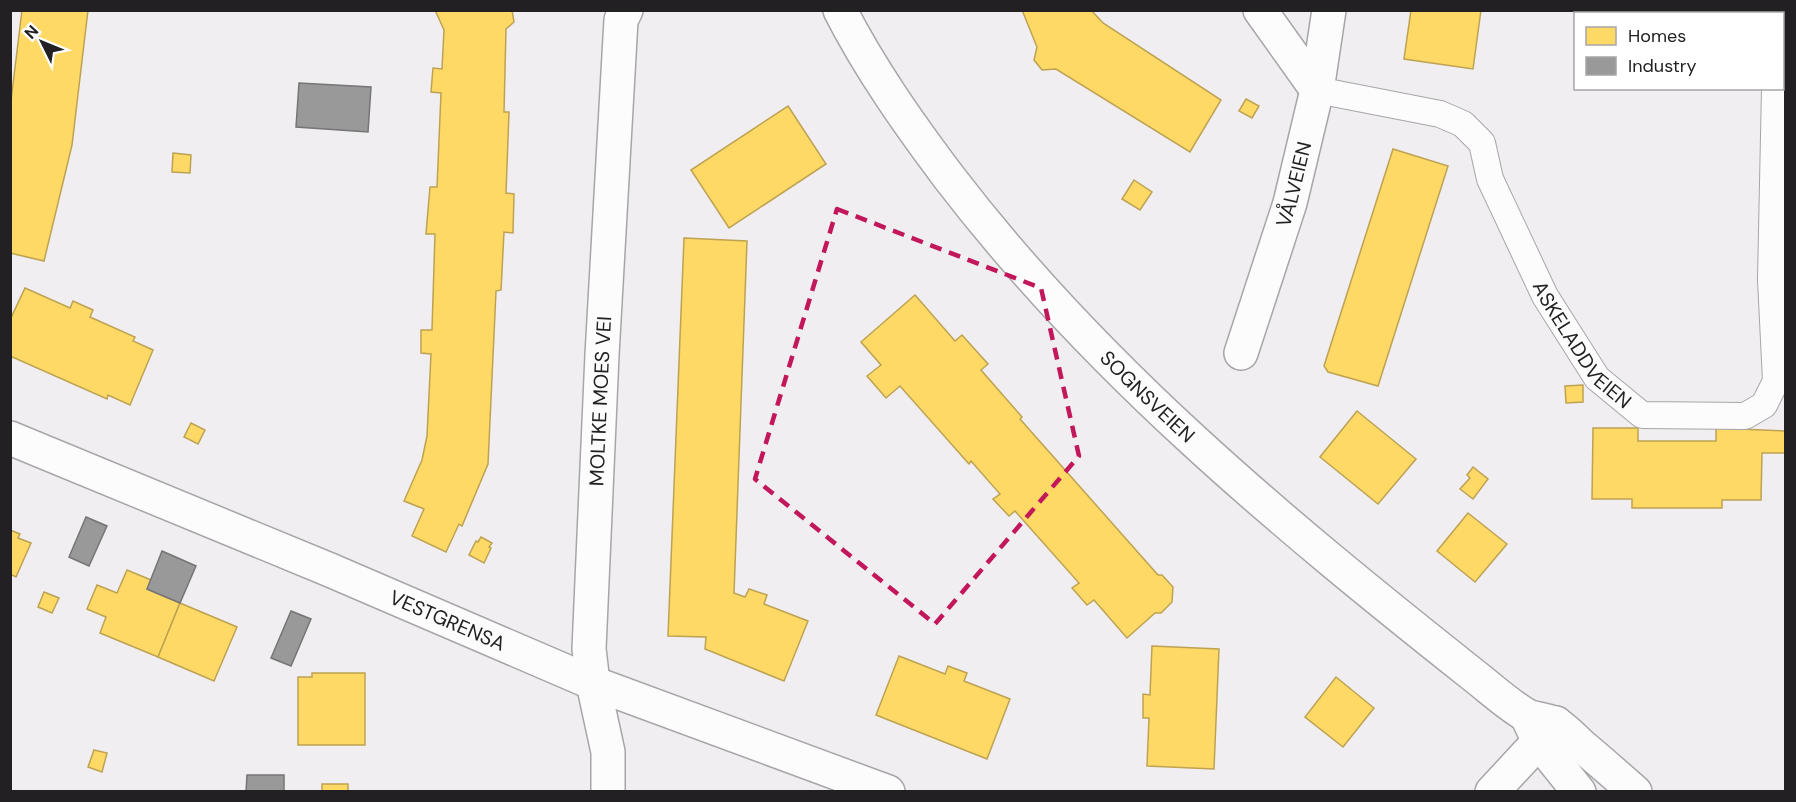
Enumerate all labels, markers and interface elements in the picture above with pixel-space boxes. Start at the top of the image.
north arrow [12,12,72,72]
legend [1574,12,1784,90]
text: N [20,21,43,44]
text: Homes [1628,24,1686,48]
text: Industry [1628,54,1697,78]
street label: VÅLVEIEN [1270,139,1317,230]
street label: ASKELADDVEIEN [1527,277,1637,414]
street label: MOLTKE MOES VEI [583,315,617,487]
street label: SOGNSVEIEN [1095,345,1200,448]
street label: VESTGRENSA [386,584,509,657]

